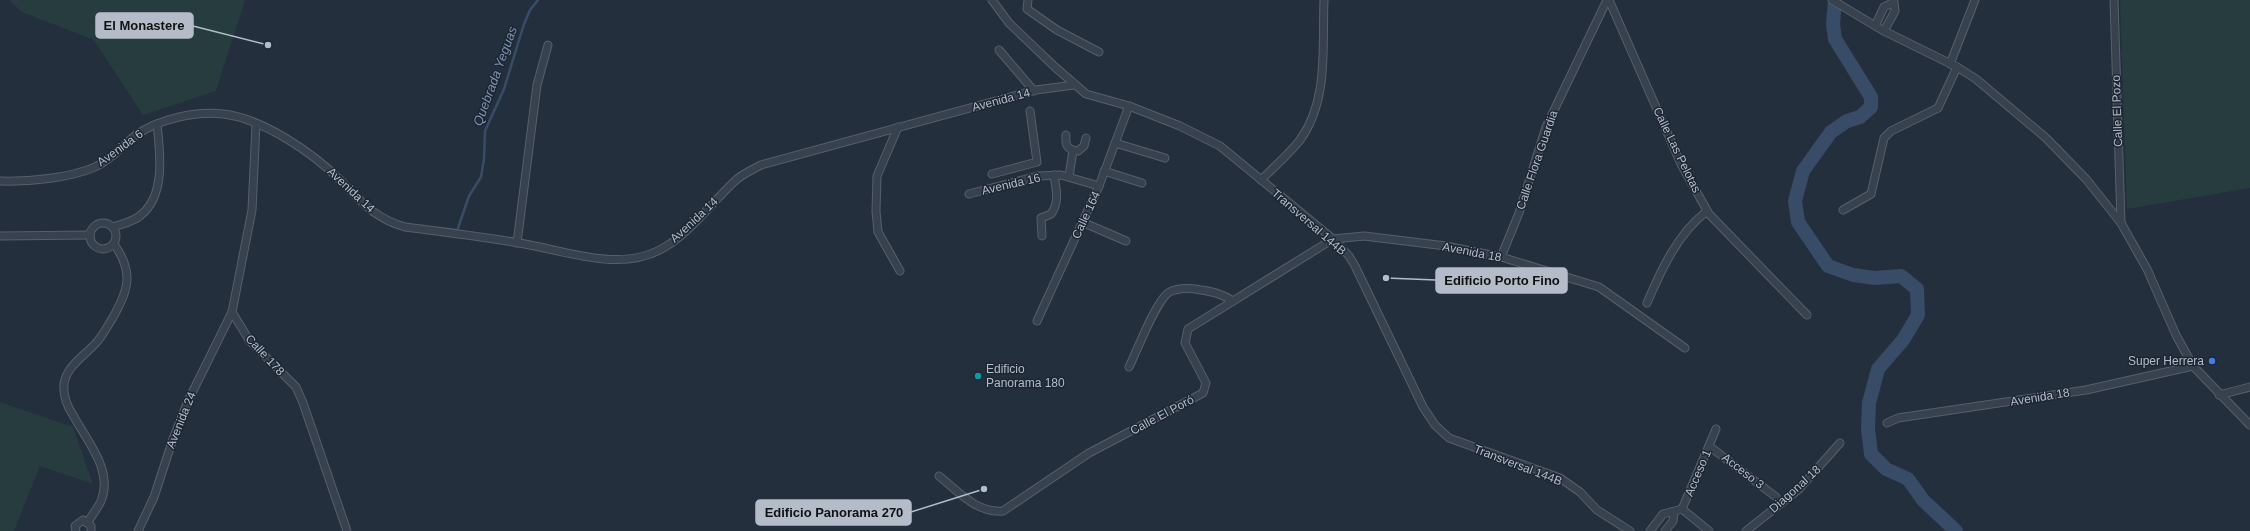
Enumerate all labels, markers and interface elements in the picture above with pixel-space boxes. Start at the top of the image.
callout: El Monastere [96,13,193,38]
text: El Monastere [104,18,184,33]
water label: Quebrada Yeguas [470,24,520,128]
street label: Calle El Pozo [2109,74,2125,147]
street label: Avenida 14 [970,85,1032,115]
street label: Calle Las Pelotas [1650,105,1704,195]
street label: Calle Flora Guardia [1513,108,1561,211]
street label: Avenida 6 [94,127,146,169]
street label: Avenida 14 [324,164,378,216]
street label: Avenida 16 [980,170,1042,198]
street label: Transversal 144B [1269,186,1349,258]
street label: Calle 164 [1069,189,1103,241]
street label: Avenida 14 [667,194,721,246]
street label: Avenida 18 [1441,239,1503,265]
callout: Edificio Porto Fino [1436,268,1567,293]
text: Edificio Porto Fino [1444,273,1560,288]
street label: Calle 178 [243,332,288,379]
place label: Super Herrera [2128,354,2204,368]
marker: Super Herrera [2207,356,2217,366]
place label: Edificio Panorama 180 [986,362,1065,390]
marker: Edificio Panorama 180 [973,371,983,381]
street label: Avenida 18 [2009,385,2071,409]
street label: Avenida 24 [163,389,199,450]
street label: Calle El Poró [1128,392,1196,438]
street label: Transversal 144B [1472,442,1564,488]
street label: Acceso 1 [1682,447,1714,498]
street label: Acceso 3 [1719,450,1767,492]
street label: Diagonal 18 [1767,462,1824,516]
callout: Edificio Panorama 270 [756,500,911,525]
text: Edificio Panorama 270 [765,505,903,520]

